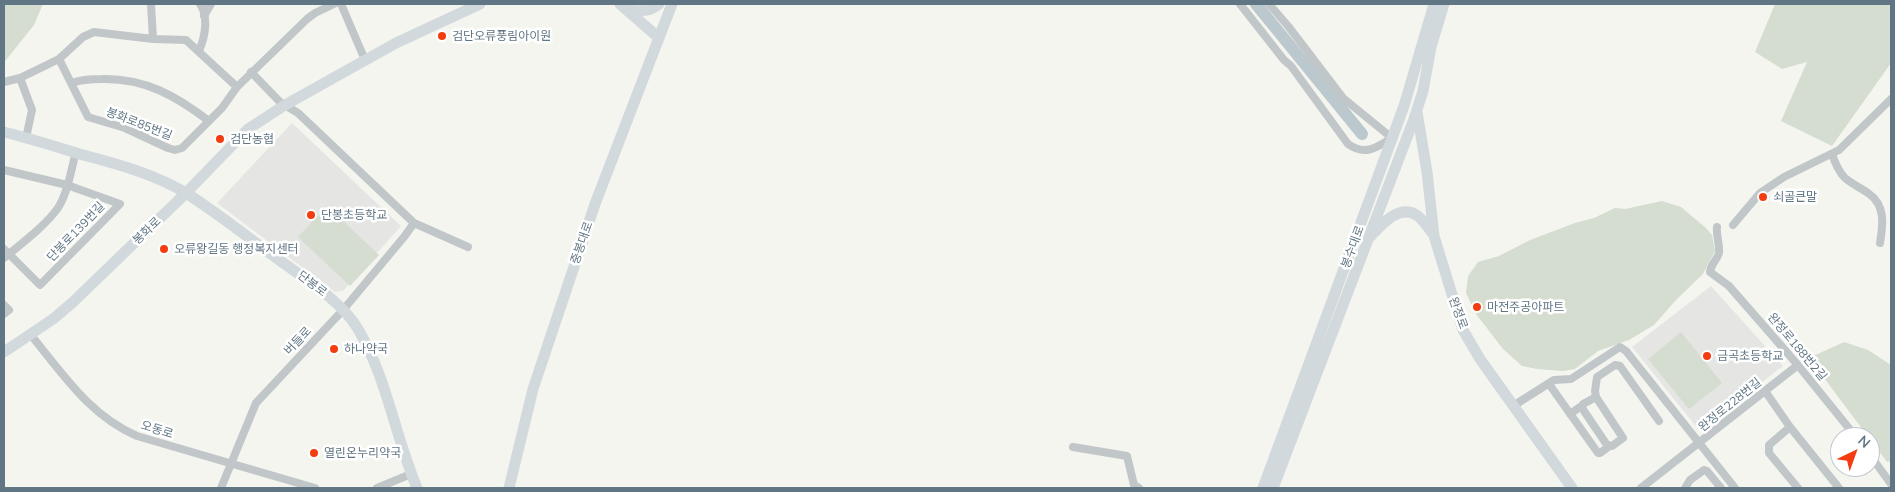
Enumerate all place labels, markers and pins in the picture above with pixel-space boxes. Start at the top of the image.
place label: 검단오류풍림아이원 [452,29,551,43]
marker: 검단오류풍림아이원 [436,30,448,42]
place label: 검단농협 [230,132,274,146]
marker: 검단농협 [214,133,226,145]
place label: 쇠골큰말 [1773,190,1817,204]
marker: 쇠골큰말 [1757,191,1769,203]
place label: 단봉초등학교 [321,208,387,222]
marker: 단봉초등학교 [305,209,317,221]
place label: 오류왕길동 행정복지센터 [174,242,299,256]
marker: 오류왕길동 행정복지센터 [158,243,170,255]
place label: 마전주공아파트 [1487,300,1564,314]
marker: 마전주공아파트 [1471,301,1483,313]
place label: 하나약국 [344,342,388,356]
marker: 하나약국 [328,343,340,355]
place label: 금곡초등학교 [1717,349,1783,363]
marker: 금곡초등학교 [1701,350,1713,362]
place label: 열린온누리약국 [324,446,401,460]
marker: 열린온누리약국 [308,447,320,459]

